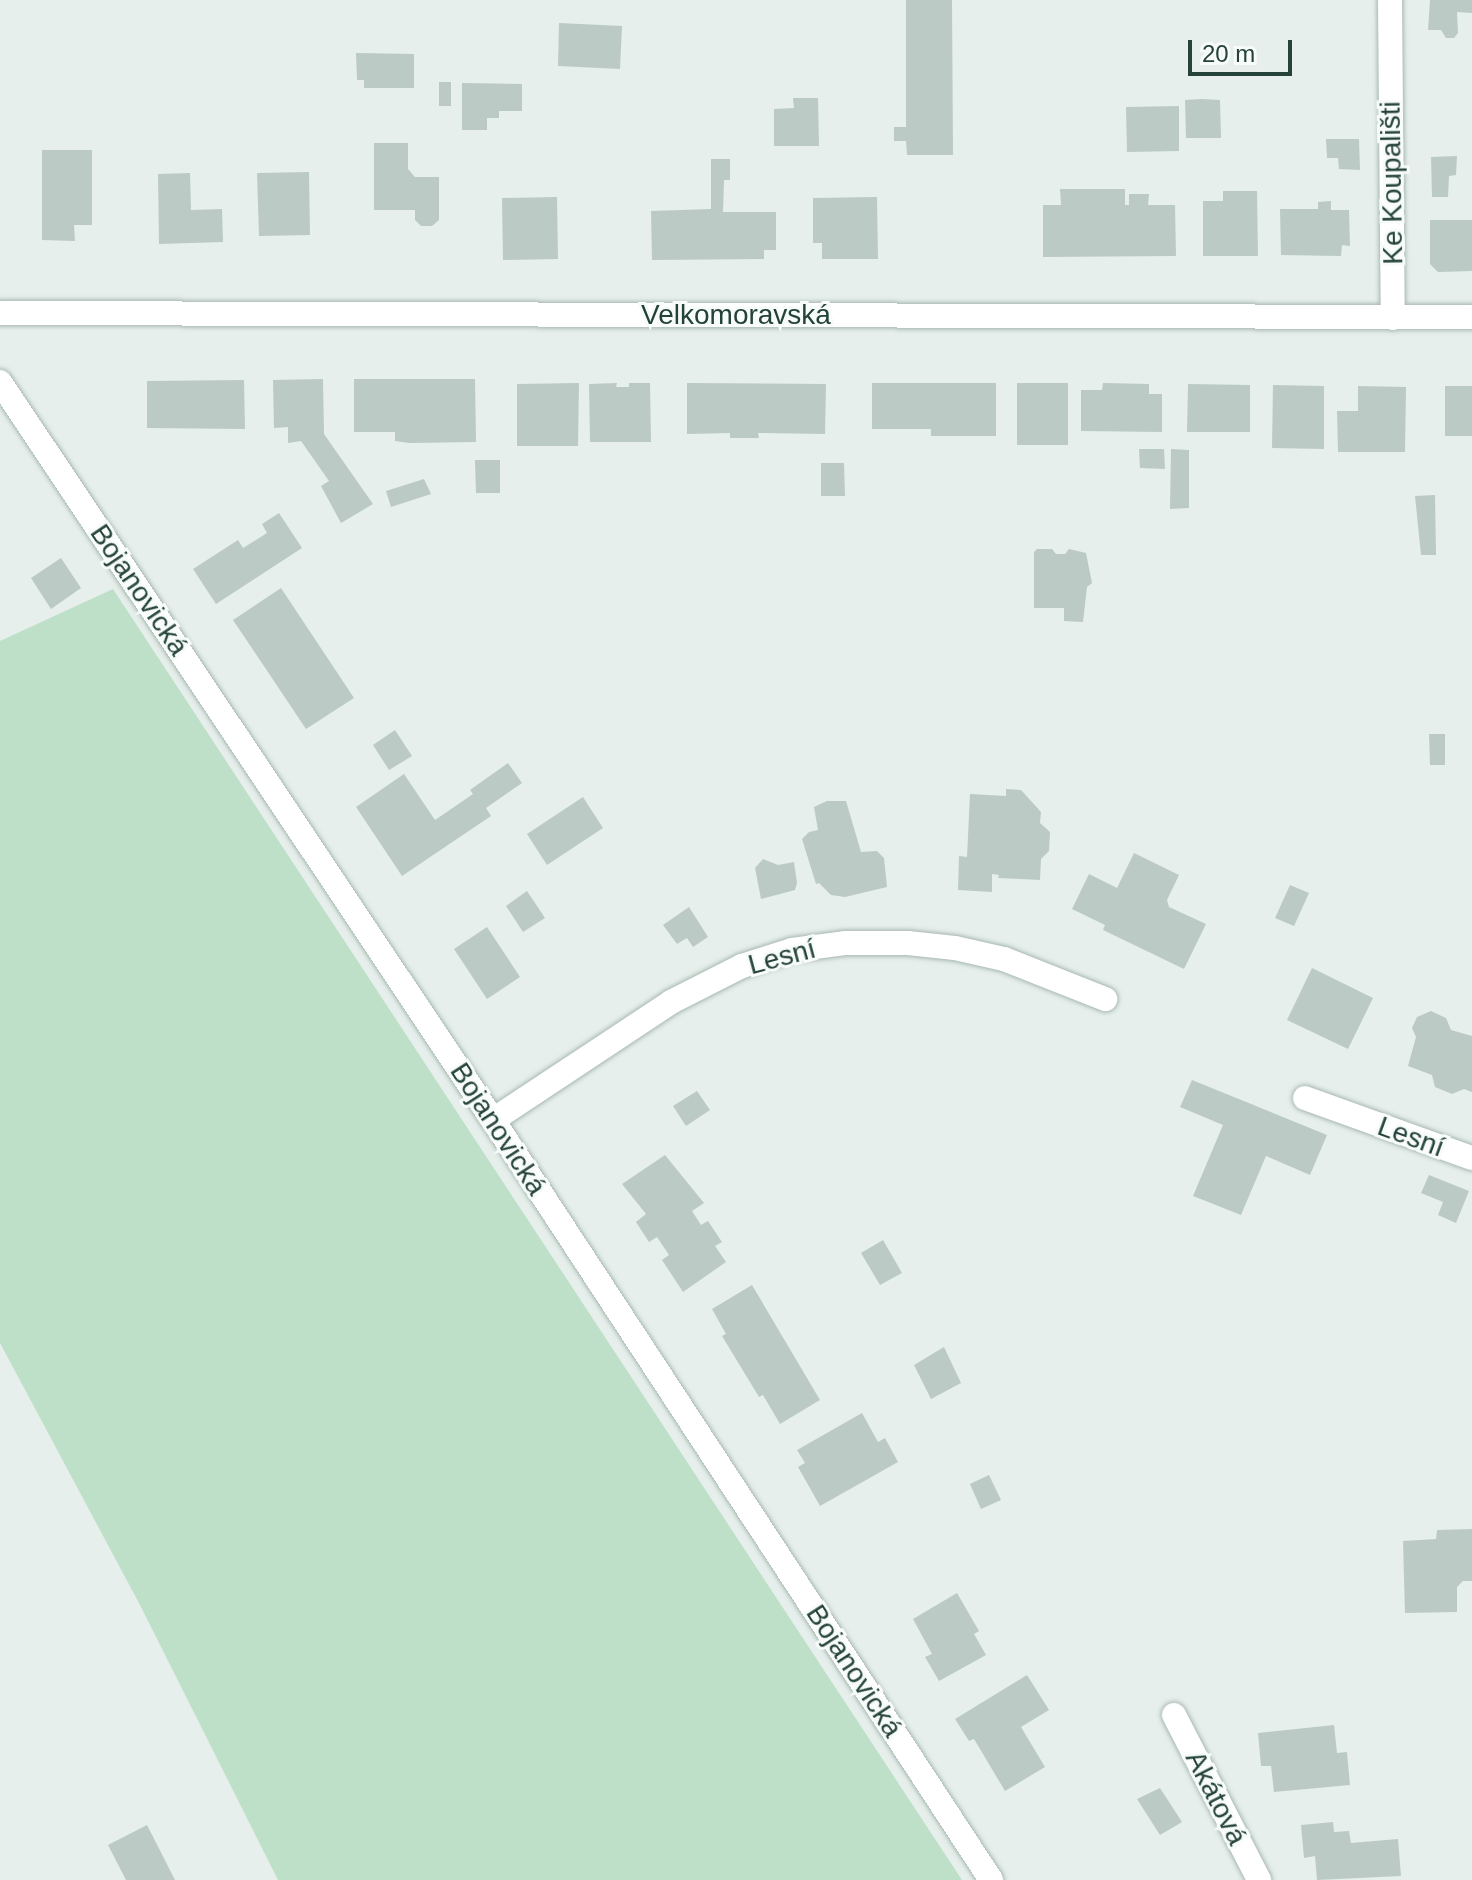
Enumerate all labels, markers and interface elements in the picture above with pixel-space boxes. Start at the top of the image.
scale bar [1192,24,1296,74]
text: 20 m [1202,40,1255,67]
street label: Ke Koupališti [1374,101,1410,265]
street label: Velkomoravská [641,298,831,332]
street label: Bojanovická [83,518,195,662]
street label: Lesní [745,932,819,982]
street label: Bojanovická [443,1057,553,1201]
street label: Lesní [1373,1109,1449,1165]
street label: Bojanovická [799,1599,909,1743]
street label: Akátová [1178,1745,1254,1851]

